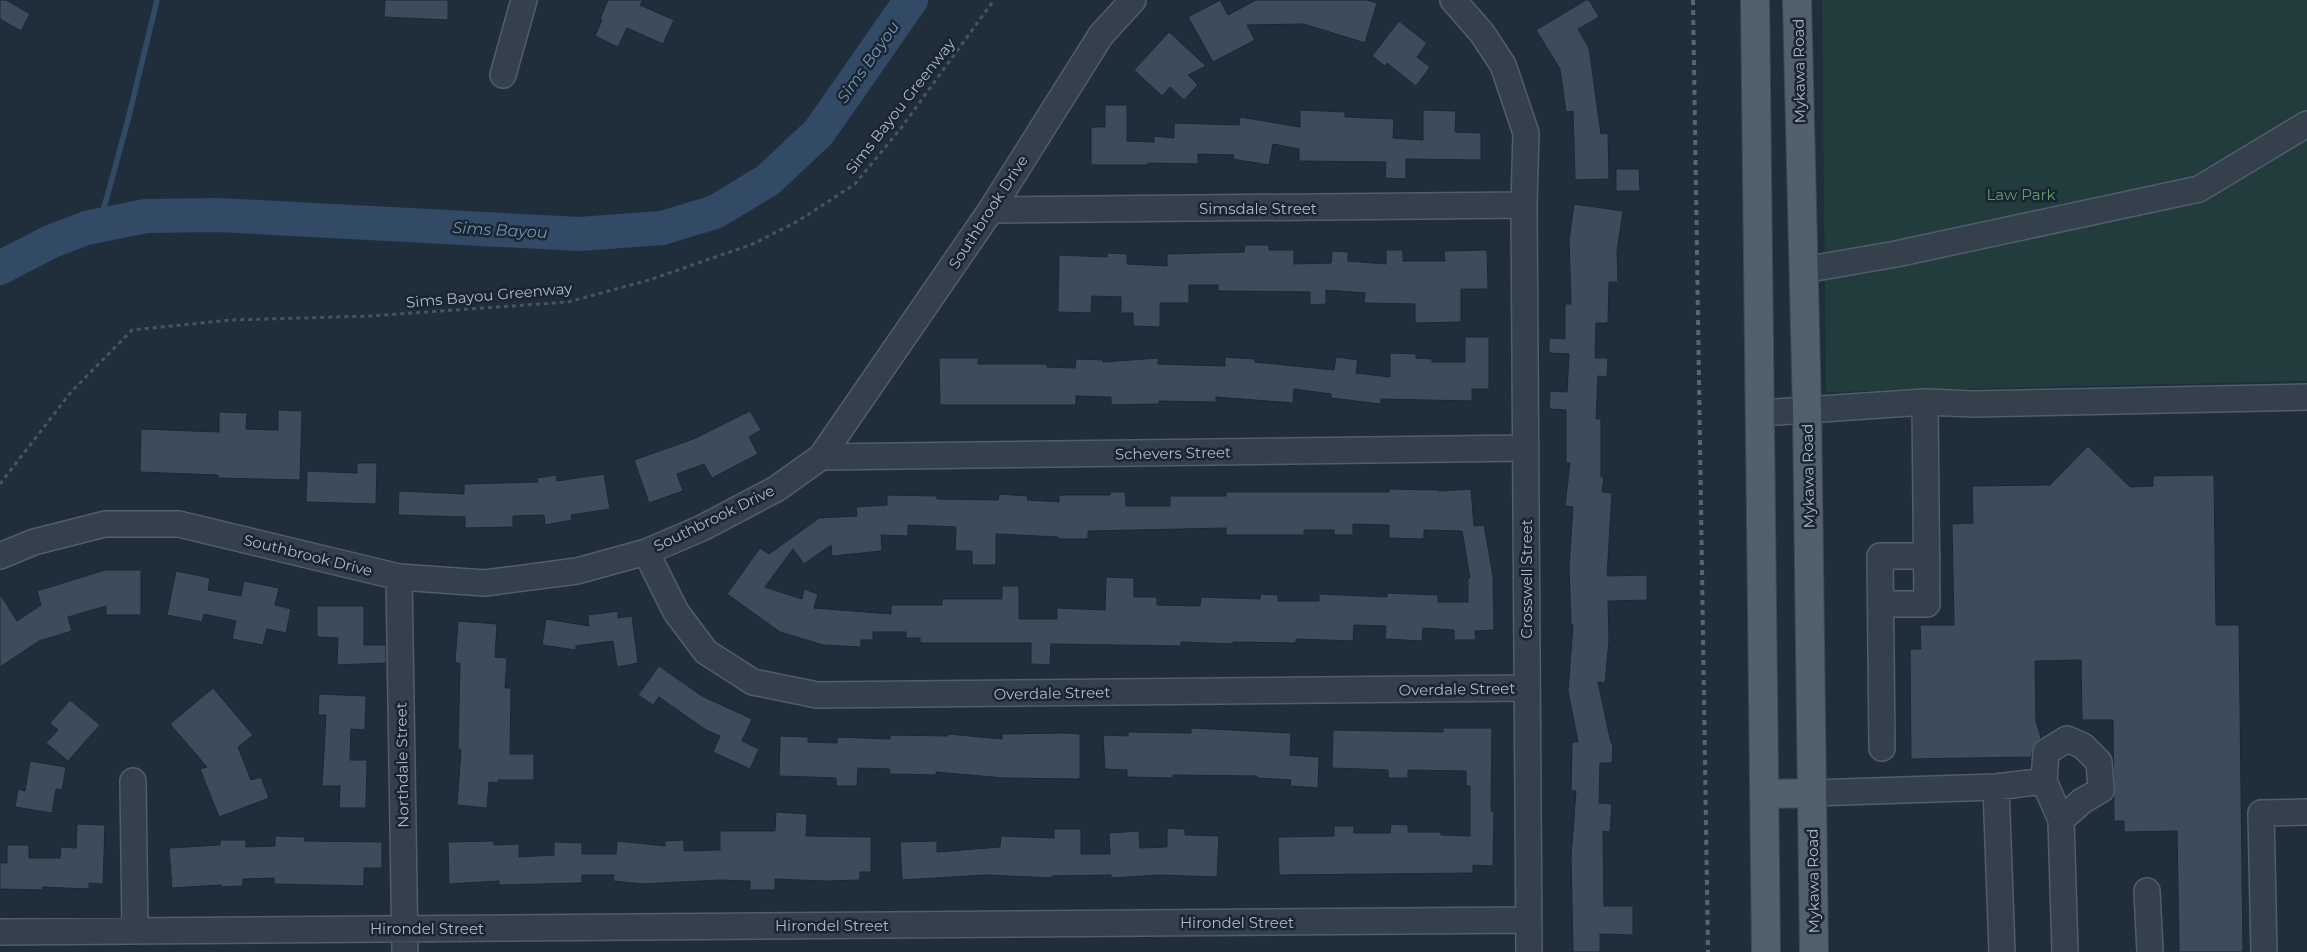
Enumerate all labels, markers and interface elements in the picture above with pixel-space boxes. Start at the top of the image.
water label: Sims Bayou [833,17,903,106]
street label: Mykawa Road [1789,18,1809,124]
street label: Sims Bayou Greenway [841,34,959,178]
street label: Southbrook Drive [944,151,1032,273]
park label: Law Park [1987,185,2055,204]
street label: Simsdale Street [1199,199,1317,218]
water label: Sims Bayou [452,218,548,242]
street label: Sims Bayou Greenway [405,278,574,312]
street label: Mykawa Road [1798,423,1818,529]
street label: Schevers Street [1115,442,1231,464]
street label: Southbrook Drive [651,481,777,555]
street label: Crosswell Street [1517,519,1536,639]
street label: Southbrook Drive [242,530,374,580]
street label: Overdale Street [1398,678,1516,700]
street label: Overdale Street [993,682,1111,704]
street label: Northdale Street [391,702,413,828]
street label: Mykawa Road [1803,828,1823,934]
street label: Hirondel Street [1180,913,1294,932]
street label: Hirondel Street [775,916,889,935]
street label: Hirondel Street [370,919,484,938]

